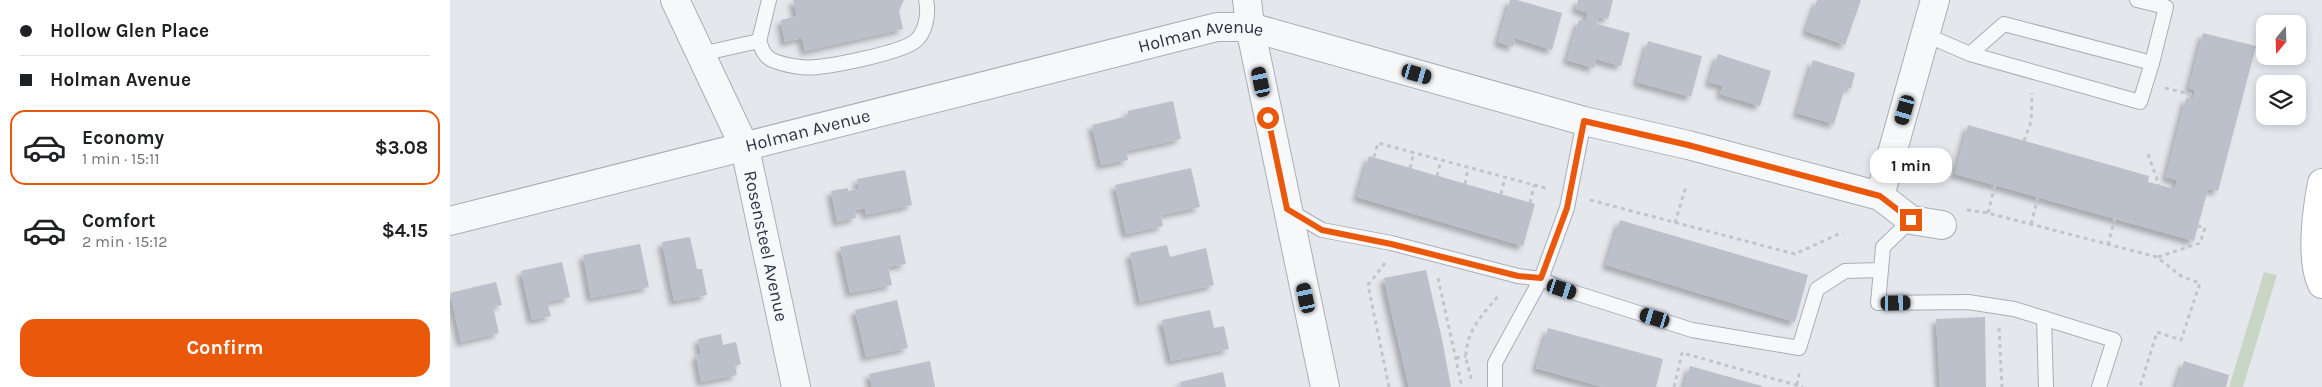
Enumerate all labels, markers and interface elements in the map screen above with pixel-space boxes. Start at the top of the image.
north arrow [2256,15,2306,65]
map controls [2256,15,2306,125]
street label: Holman Avenue [1136,16,1266,58]
text: Hollow Glen Place [50,20,209,42]
car [1400,63,1433,85]
car [1250,66,1271,98]
text: Holman Avenue [50,69,191,91]
button: layers [2256,75,2306,125]
car [1893,94,1916,126]
street label: Holman Avenue [743,104,873,157]
route start [1257,107,1279,129]
icon: car [22,125,67,170]
text: Economy [82,127,164,149]
text: $3.08 [375,137,428,159]
callout: 1 min [1870,148,1952,182]
text: 1 min · 15:11 [82,149,160,168]
text: 1 min [1891,156,1931,175]
street label: Rosensteel Avenue [739,169,793,324]
icon: car [22,208,67,253]
route end [1900,209,1922,231]
text: Comfort [82,210,156,232]
text: $4.15 [382,220,428,242]
text: 2 min · 15:12 [82,232,168,251]
car [1545,277,1578,301]
car [1295,282,1316,314]
car [1880,295,1911,311]
car [1638,306,1671,330]
button: Confirm [20,319,430,377]

